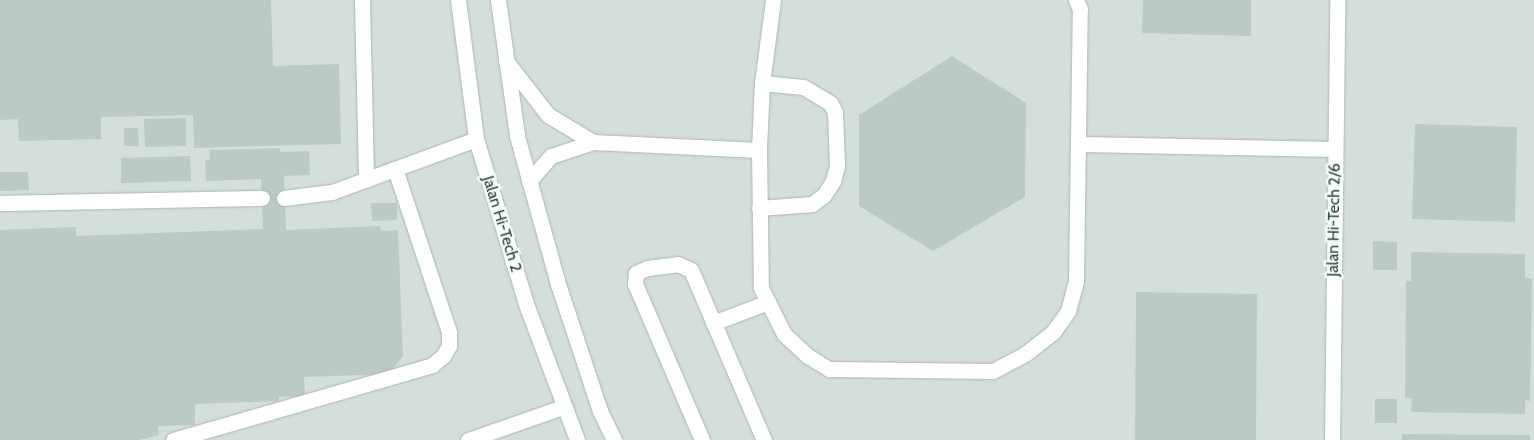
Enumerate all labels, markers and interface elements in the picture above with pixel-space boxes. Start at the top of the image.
street label: Jalan Hi-Tech 2/6 [1323,163,1345,277]
street label: Jalan Hi-Tech 2 [478,174,526,274]

